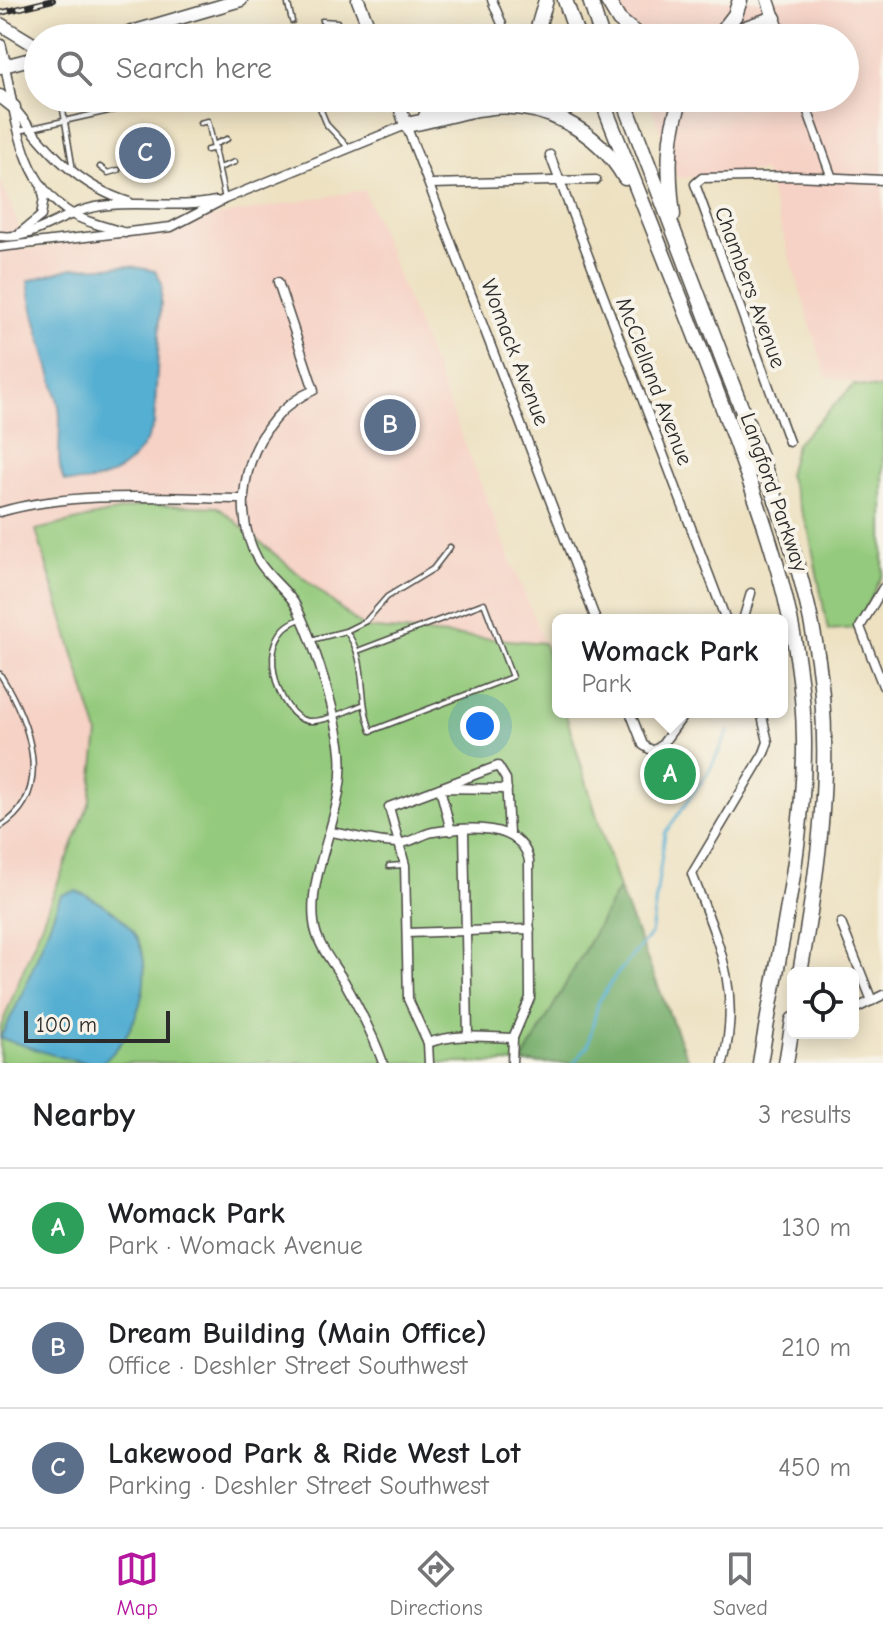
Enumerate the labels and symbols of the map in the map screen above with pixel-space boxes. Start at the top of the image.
pin: C [119,123,171,183]
street label: Chambers Avenue [709,203,791,372]
street label: Womack Avenue [475,275,555,429]
street label: McClelland Avenue [610,294,698,469]
pin: B [364,395,416,455]
street label: Langford Parkway [735,409,813,575]
your location [460,706,500,746]
pin: A [644,744,696,804]
scale bar [24,1007,170,1043]

